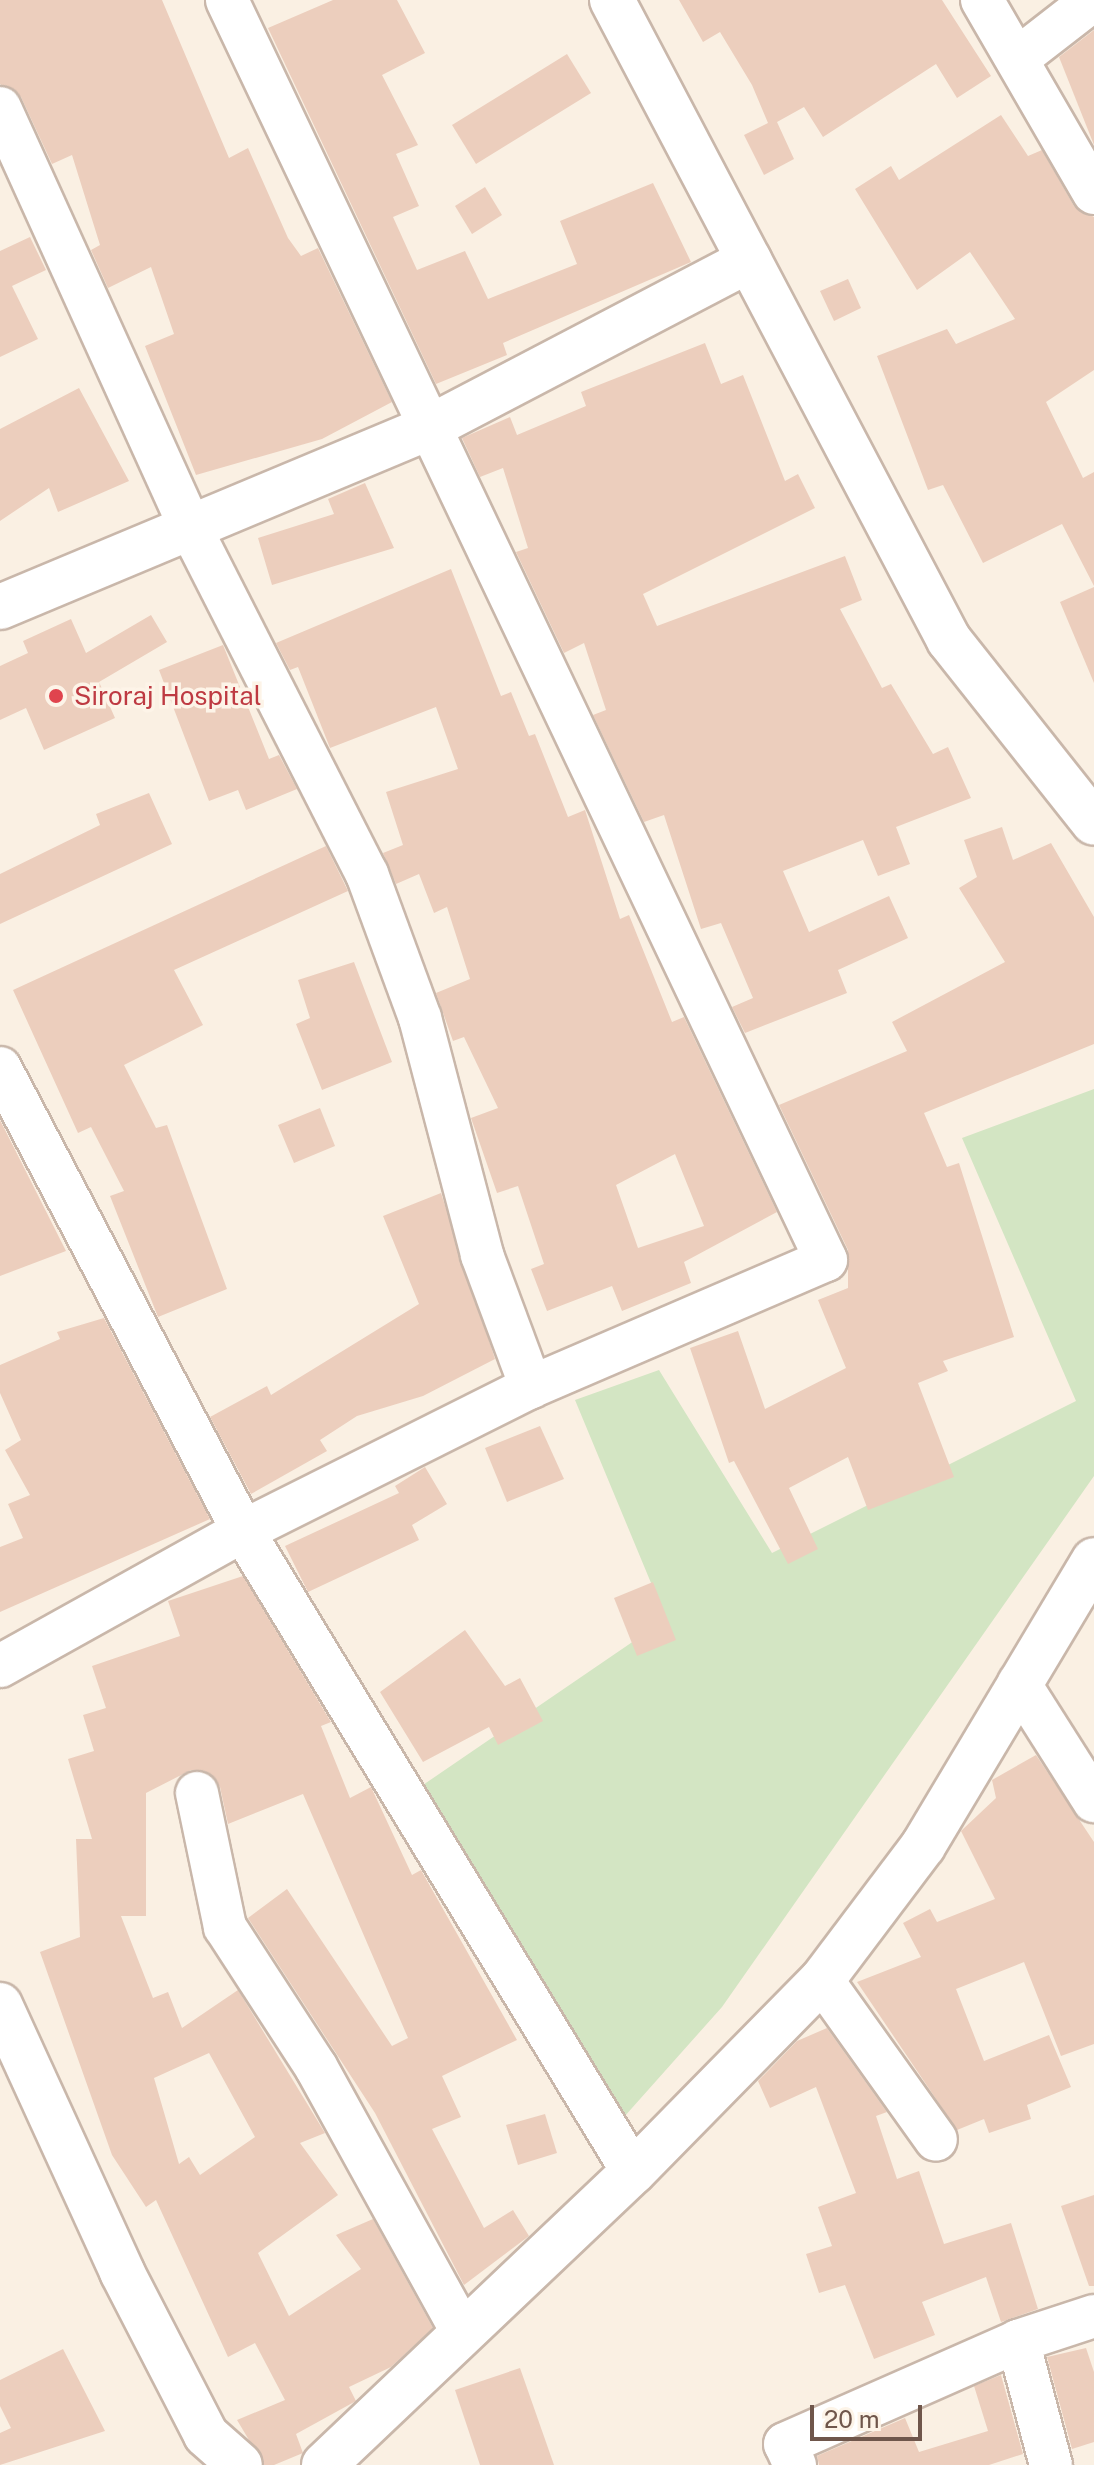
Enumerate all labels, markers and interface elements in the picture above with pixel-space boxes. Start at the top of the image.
place label: Siroraj Hospital [74,680,262,712]
marker: Siroraj Hospital [45,685,67,707]
scale bar [814,2389,926,2439]
text: 20 m [824,2405,880,2433]

